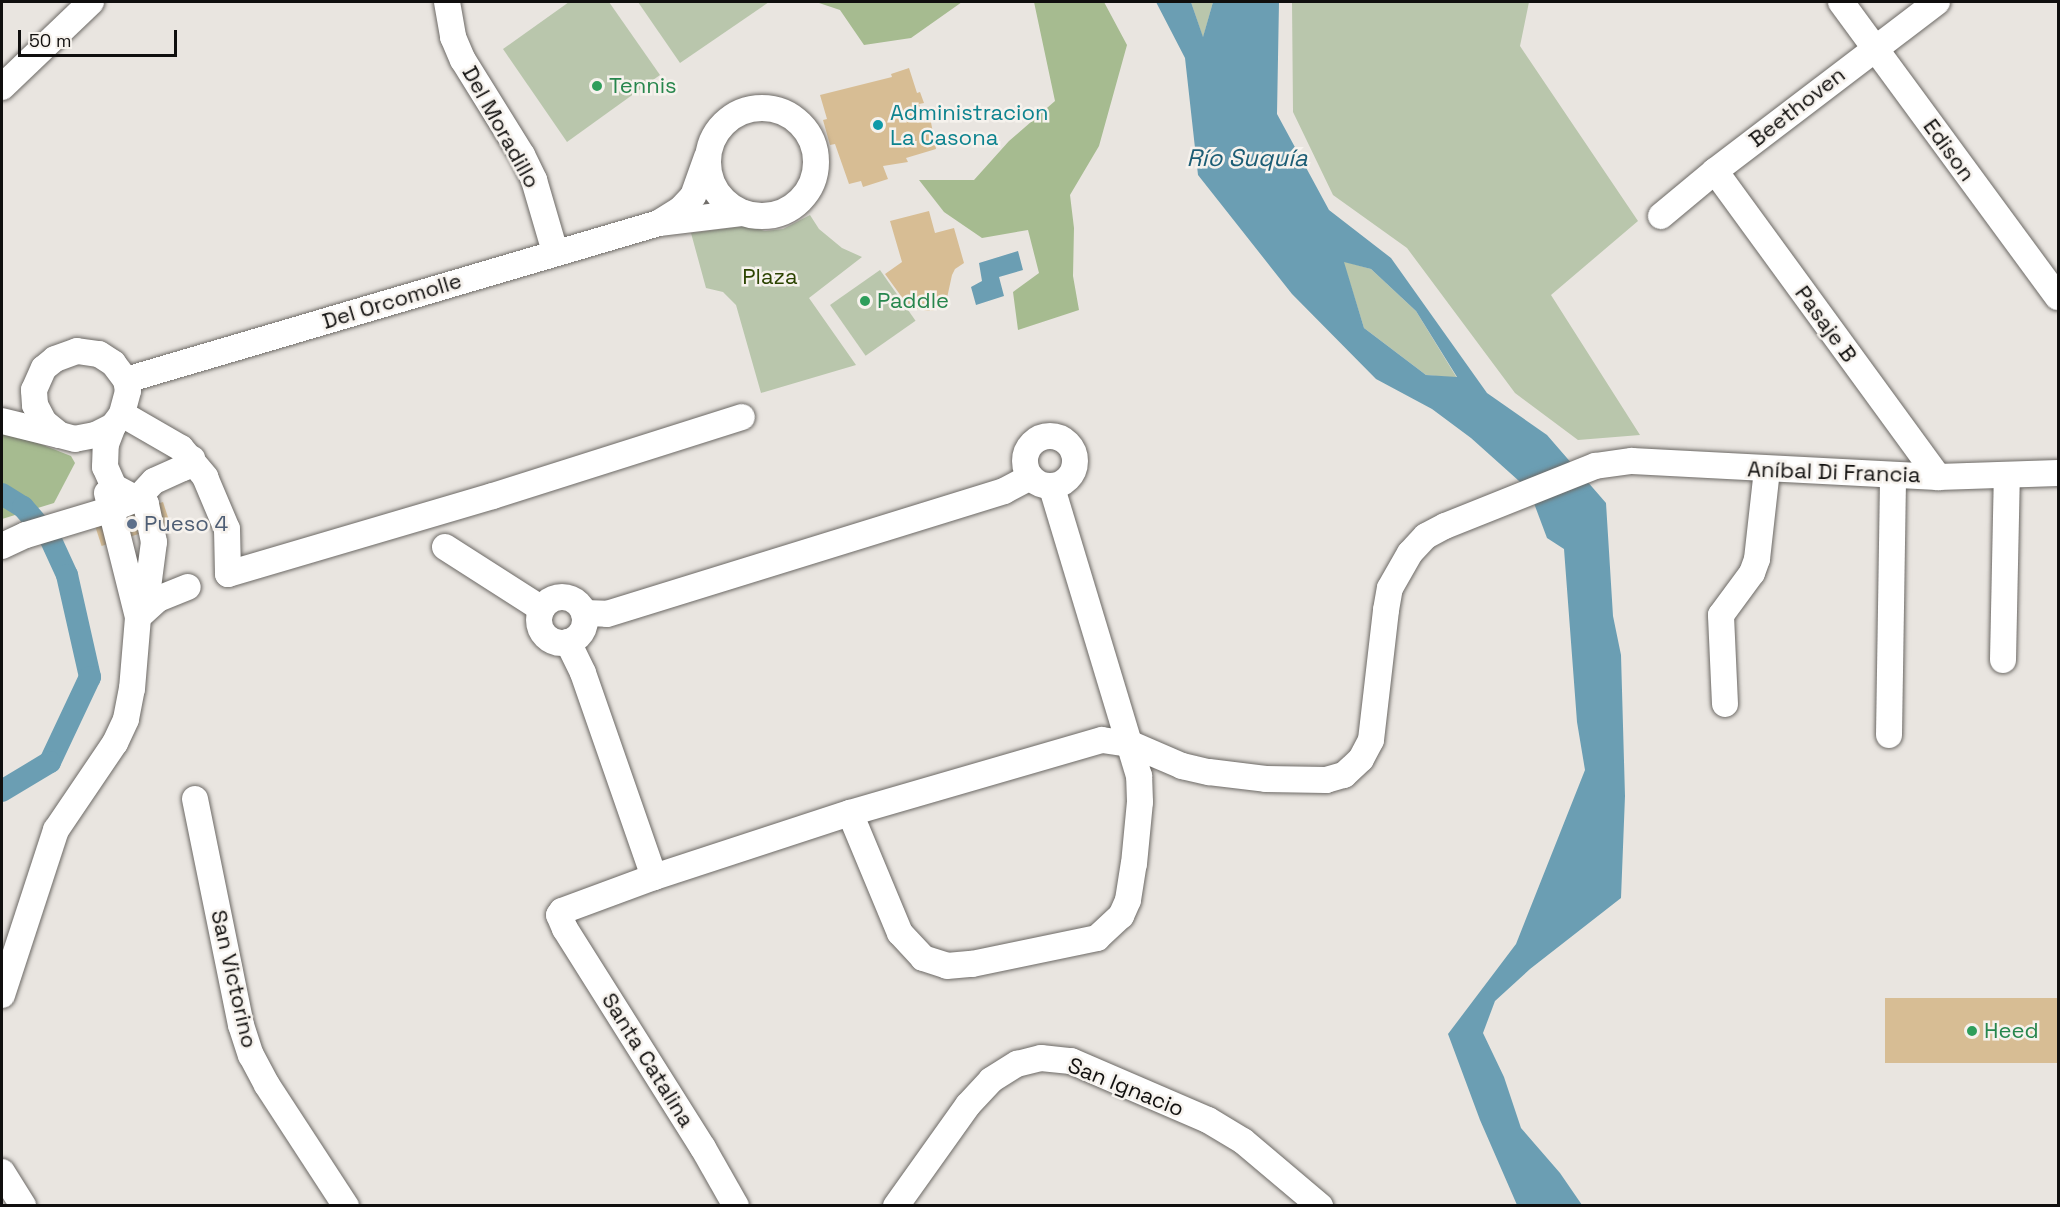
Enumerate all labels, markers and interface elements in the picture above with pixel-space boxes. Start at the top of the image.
scale bar [21,18,180,56]
text: 50 m [29,29,71,52]
street label: Del Moradillo [457,61,545,193]
street label: Beethoven [1744,61,1850,153]
place label: Tennis [609,73,677,99]
marker: Tennis [590,79,604,93]
place label: Administracion La Casona [890,99,1049,150]
street label: Edison [1918,114,1980,186]
marker: Administracion La Casona [871,118,885,132]
water label: Río Suquía [1186,144,1308,172]
park label: Plaza [742,264,798,290]
street label: Del Orcomolle [319,267,465,335]
street label: Pasaje B [1789,281,1863,367]
place label: Paddle [877,288,949,314]
marker: Paddle [858,294,872,308]
street label: Aníbal Di Francia [1747,456,1921,488]
place label: Pueso 4 [144,511,228,537]
marker: Pueso 4 [125,517,139,531]
street label: San Victorino [205,907,263,1051]
street label: Santa Catalina [596,988,700,1132]
place label: Heed [1984,1018,2039,1044]
marker: Heed [1965,1024,1979,1038]
street label: San Ignacio [1064,1052,1188,1122]

